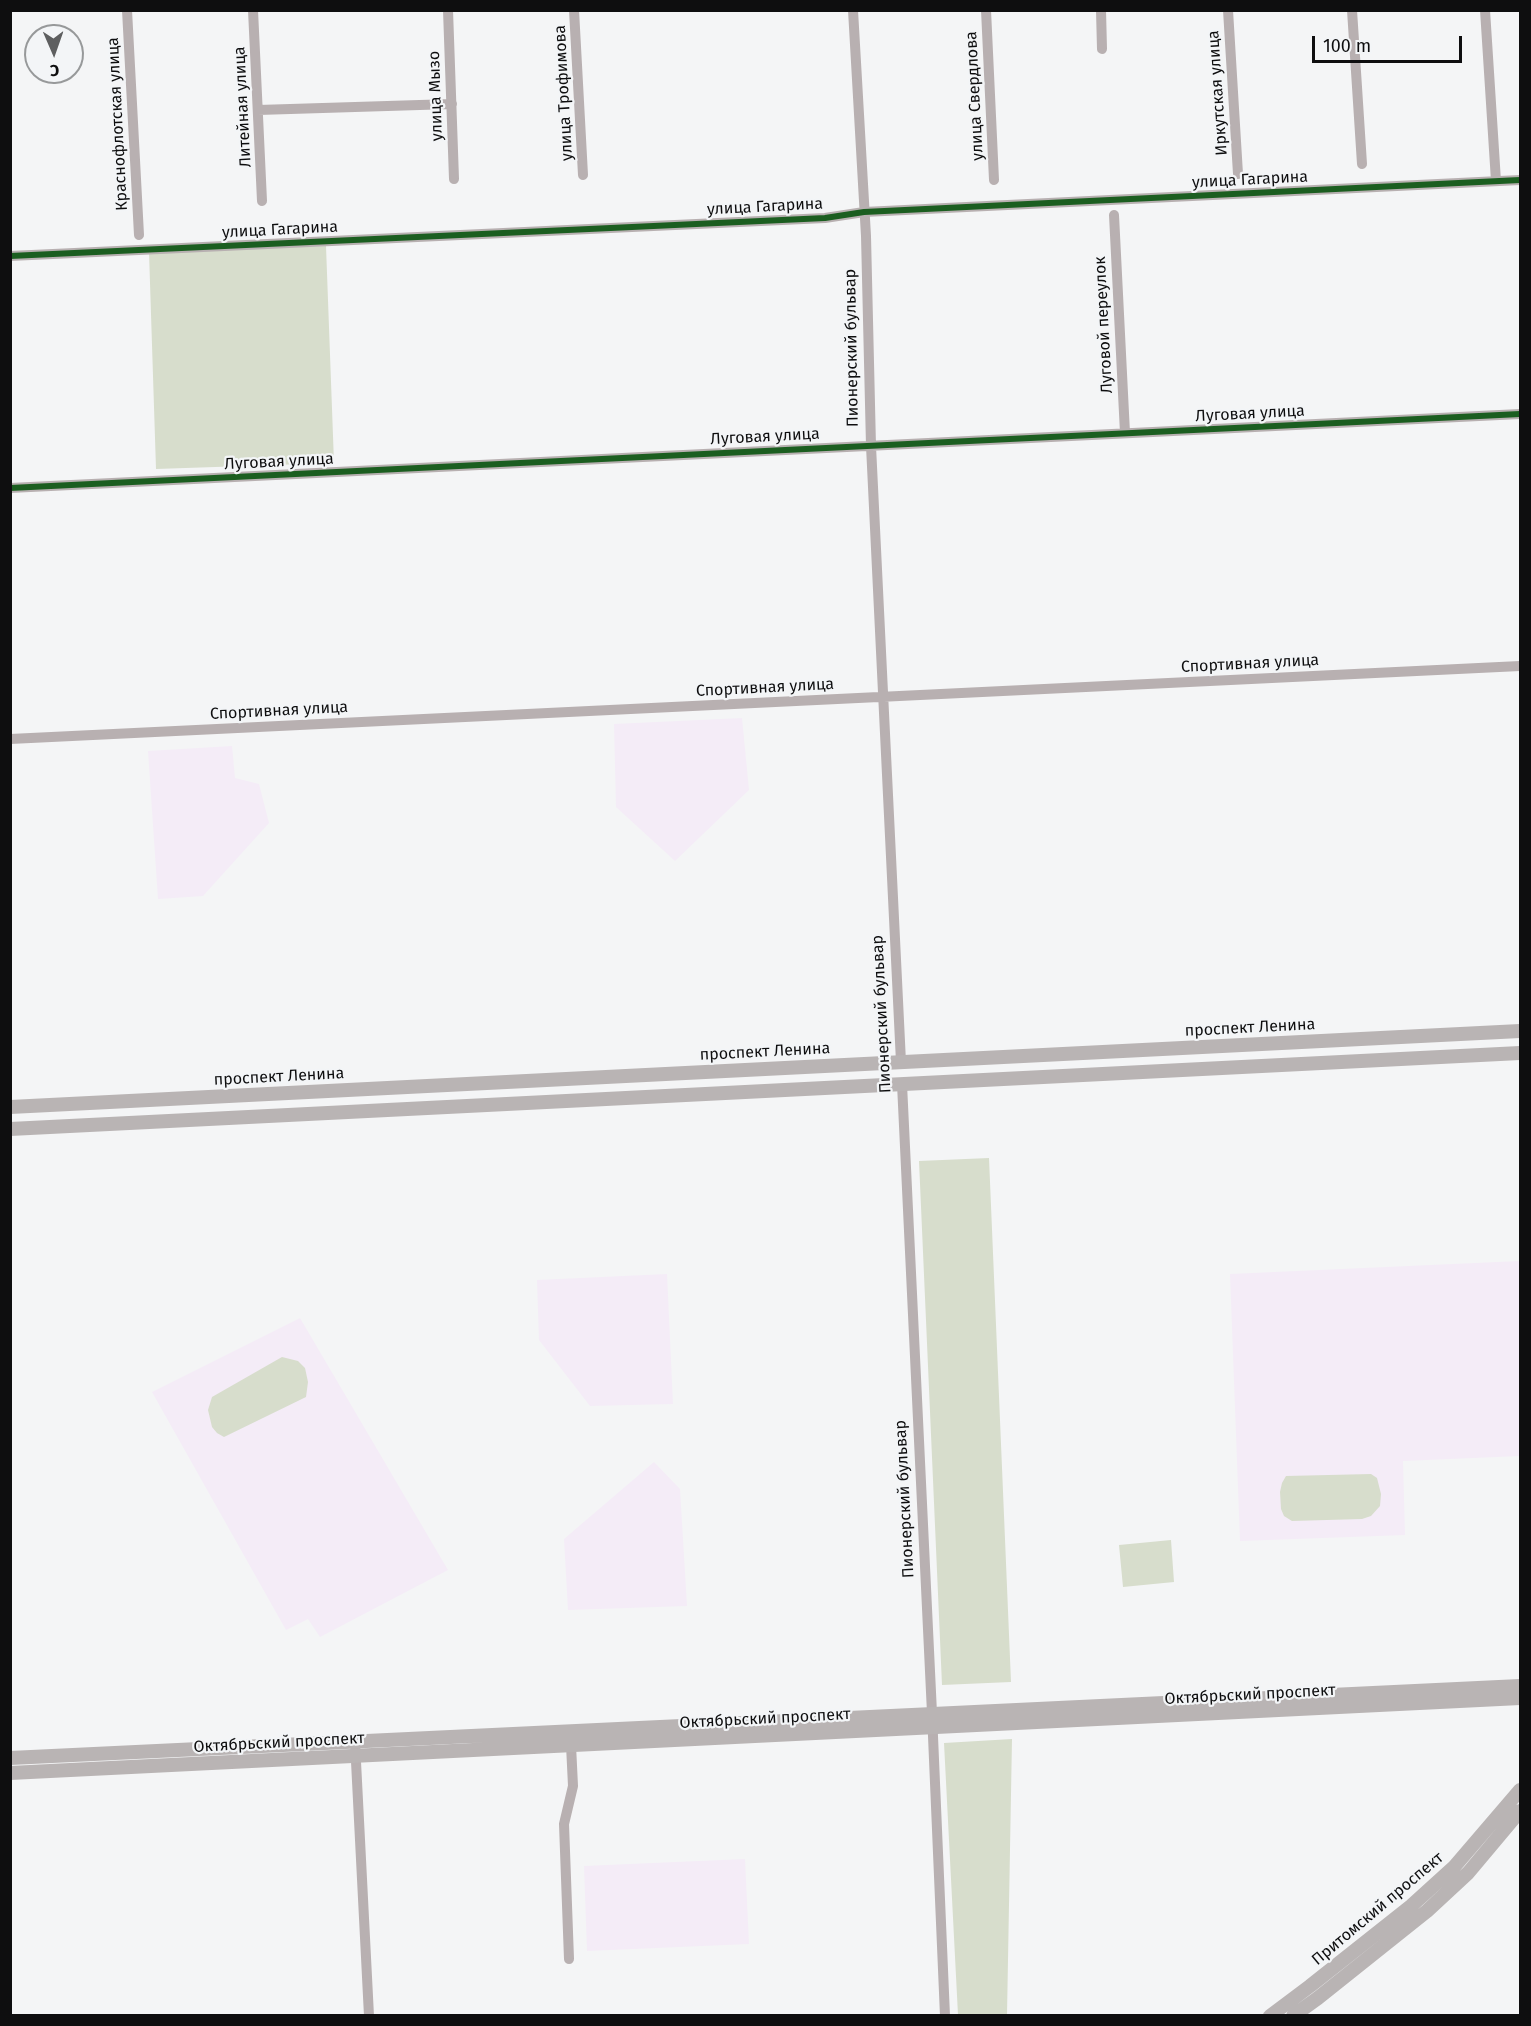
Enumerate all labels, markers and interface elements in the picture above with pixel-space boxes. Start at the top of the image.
north arrow [24,24,84,84]
street label: улица Трофимова [551,24,577,162]
scale bar [1315,24,1465,62]
street label: Иркутская улица [1204,30,1232,156]
street label: улица Свердлова [962,31,988,161]
text: 100 m [1323,35,1371,57]
street label: Краснофлотская улица [104,37,132,211]
street label: Литейная улица [230,46,256,168]
street label: улица Мызо [425,51,447,141]
text: С [50,61,60,80]
street label: улица Гагарина [1191,167,1309,193]
street label: улица Гагарина [706,194,824,220]
street label: улица Гагарина [221,217,339,243]
street label: Луговой переулок [1091,256,1117,394]
street label: Пионерский бульвар [841,269,863,427]
street label: Луговая улица [1195,402,1305,426]
street label: Луговая улица [710,425,820,449]
street label: Луговая улица [224,450,334,474]
street label: Спортивная улица [1180,651,1320,677]
street label: Спортивная улица [695,675,835,701]
street label: Спортивная улица [209,698,349,724]
street label: Пионерский бульвар [868,934,896,1094]
street label: проспект Ленина [1184,1015,1316,1041]
street label: проспект Ленина [699,1039,831,1065]
street label: проспект Ленина [213,1064,345,1090]
street label: Пионерский бульвар [891,1419,919,1579]
street label: Октябрьский проспект [1164,1681,1336,1709]
street label: Октябрьский проспект [679,1705,851,1733]
street label: Октябрьский проспект [193,1729,365,1757]
street label: Притомский проспект [1308,1848,1448,1970]

